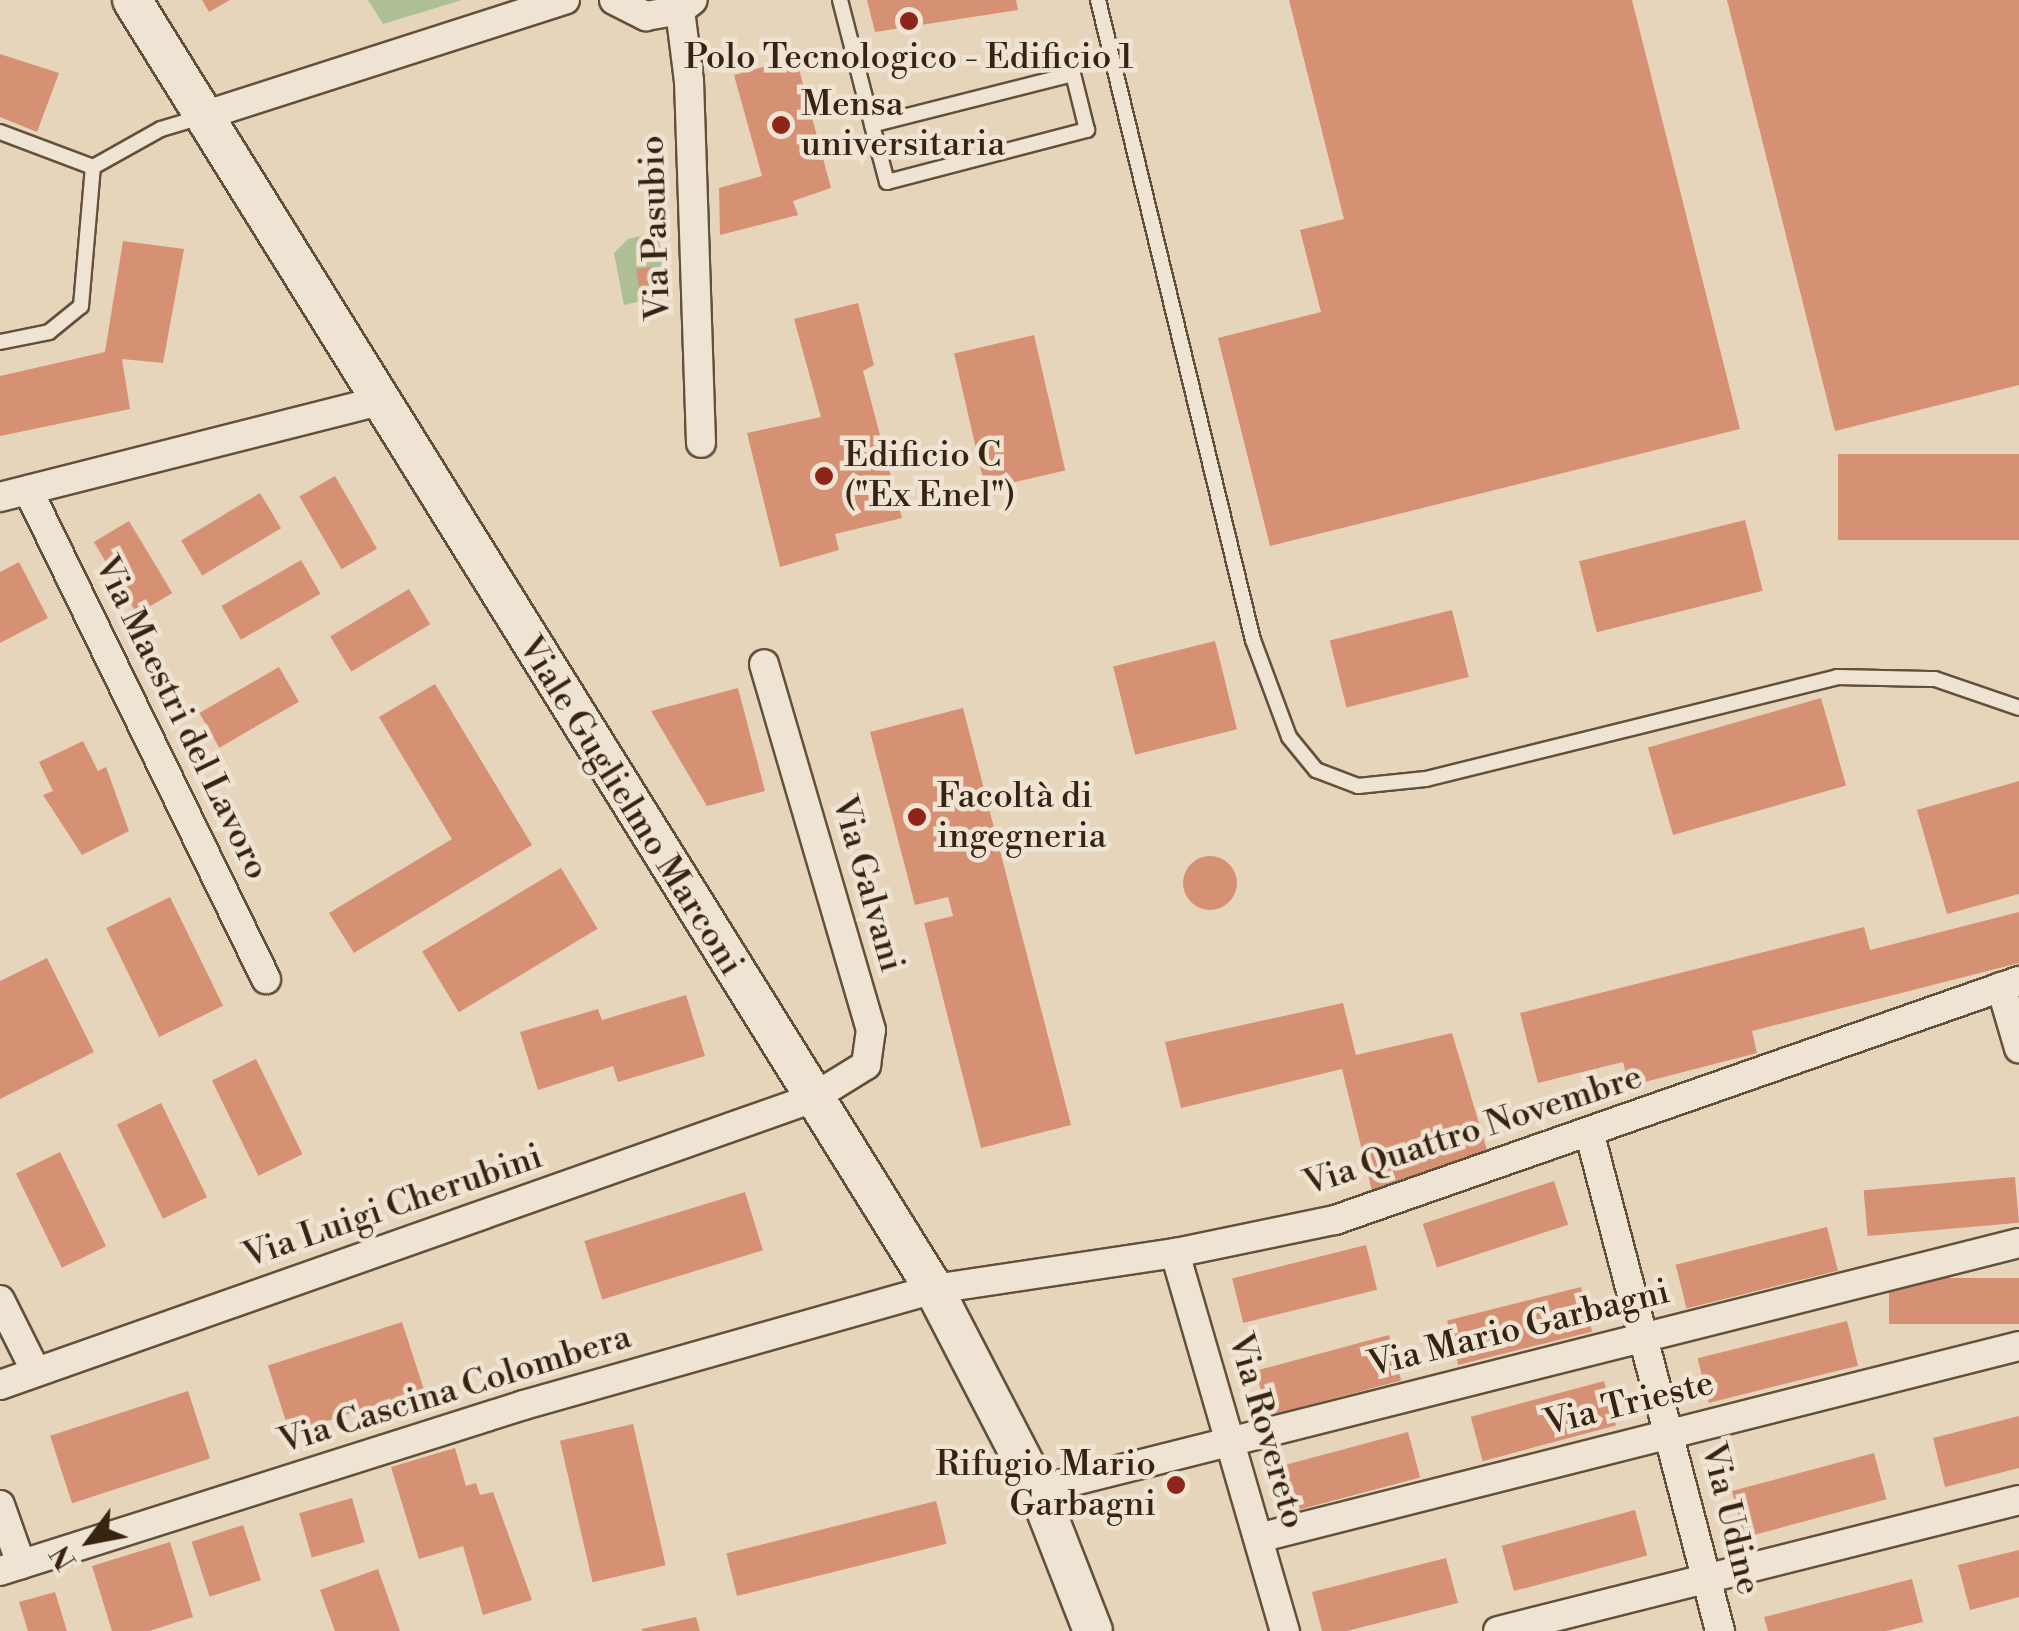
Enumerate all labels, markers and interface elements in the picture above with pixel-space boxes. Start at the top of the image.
marker: Polo Tecnologico - Edificio 1 [898,10,920,32]
place label: Polo Tecnologico - Edificio 1 [684,37,1134,79]
place label: Mensa universitaria [801,84,1005,166]
marker: Mensa universitaria [770,114,792,136]
street label: Via Pasubio [632,134,680,322]
place label: Edificio C ("Ex Enel") [844,435,1015,517]
marker: Edificio C ("Ex Enel") [813,465,835,487]
street label: Via Maestri del Lavoro [84,549,278,887]
street label: Viale Guglielmo Marconi [508,629,752,983]
place label: Facoltà di ingegneria [937,776,1107,858]
street label: Via Galvani [822,791,912,977]
marker: Facoltà di ingegneria [906,806,928,828]
street label: Via Quattro Novembre [1299,1056,1647,1206]
street label: Via Luigi Cherubini [238,1136,548,1278]
street label: Via Mario Garbagni [1364,1271,1674,1387]
street label: Via Cascina Colombera [274,1316,636,1464]
street label: Via Rovereto [1218,1329,1314,1533]
street label: Via Trieste [1540,1363,1718,1445]
street label: Via Udine [1691,1439,1769,1599]
place label: Rifugio Mario Garbagni [935,1444,1156,1526]
marker: Rifugio Mario Garbagni [1165,1474,1187,1496]
north arrow [40,1491,140,1591]
text: N [43,1538,85,1576]

